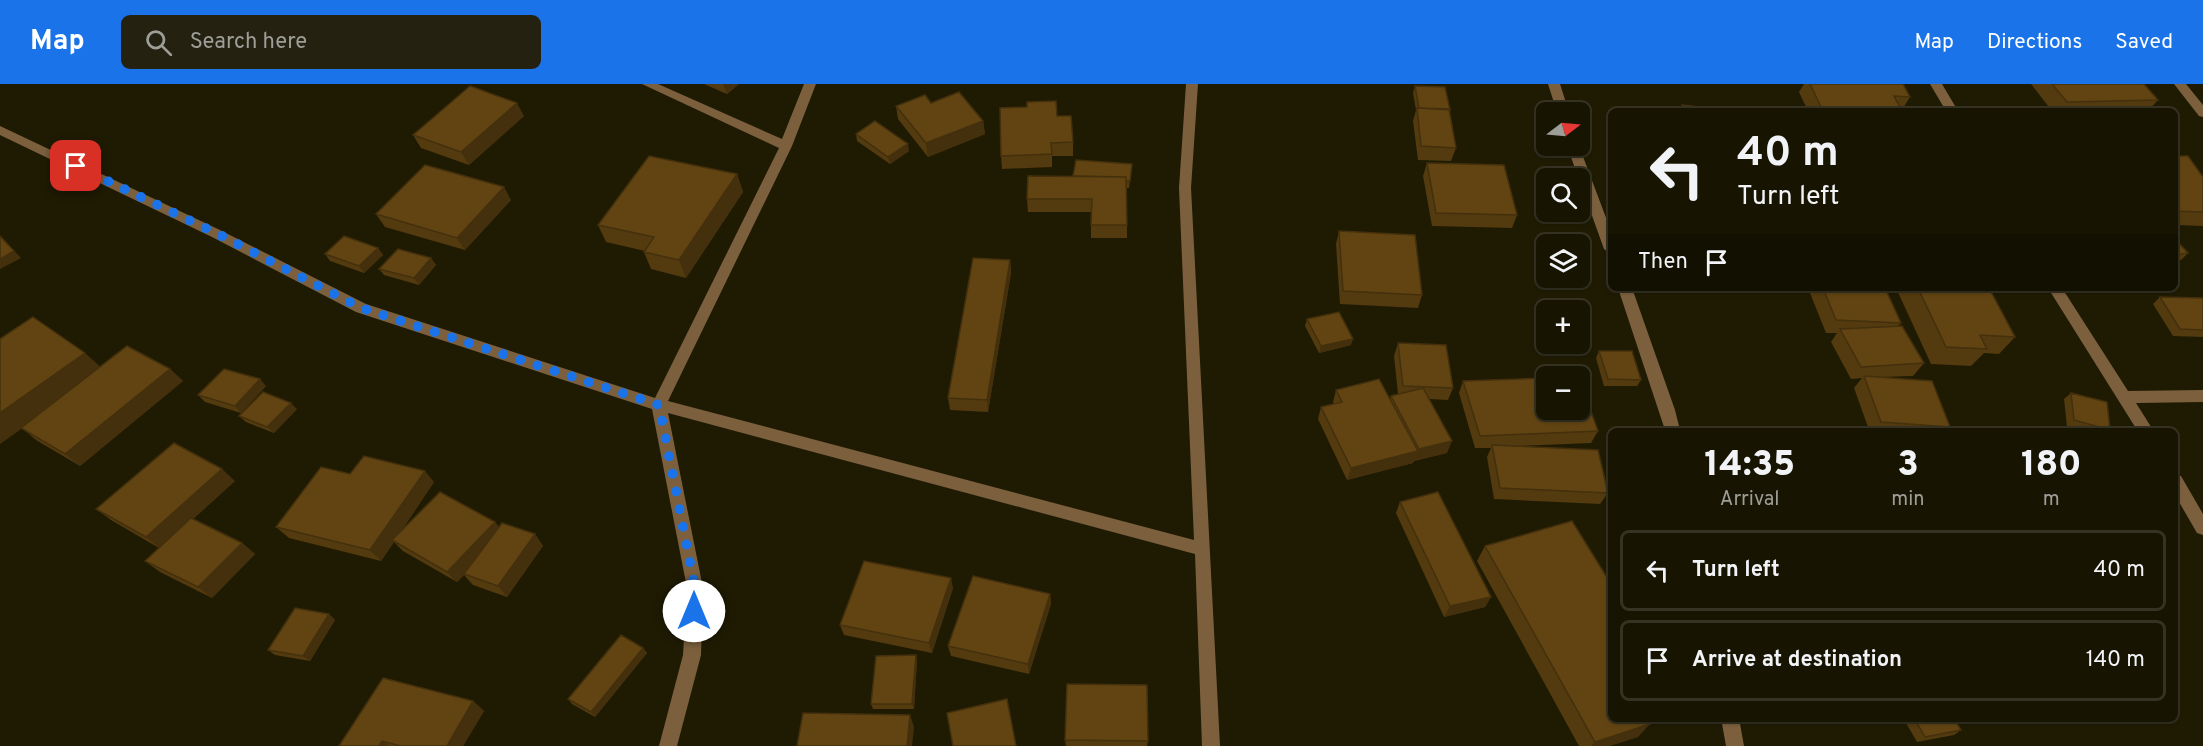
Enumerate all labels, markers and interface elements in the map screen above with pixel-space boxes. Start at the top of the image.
search box [121,15,541,69]
text: Map [30,24,85,60]
icon: search [142,26,175,59]
text: Search here [190,29,307,56]
text: Map [1914,29,1954,56]
text: Directions [1987,29,2082,56]
text: Saved [2115,29,2173,56]
north arrow [1536,102,1590,156]
map controls [1536,102,1590,420]
text: 40 m [1737,128,1839,181]
icon: left [1638,132,1716,210]
pin [50,140,101,191]
icon: arrive [59,149,92,182]
button: search [1536,168,1590,222]
text: Turn left [1737,180,1839,214]
button: layers [1536,234,1590,288]
icon: arrive [1700,246,1733,279]
text: Then [1638,249,1688,276]
button: + [1536,300,1590,354]
button: − [1536,366,1590,420]
text: 14:35 [1704,443,1795,489]
text: 3 [1897,443,1919,489]
text: 180 [2021,443,2082,489]
text: Arrival [1720,487,1779,513]
text: min [1891,487,1925,513]
text: m [2043,487,2060,513]
icon: left [1641,554,1674,587]
text: Turn left [1692,557,1780,584]
text: 40 m [2093,557,2145,584]
position arrow [662,579,726,643]
icon: arrive [1641,644,1674,677]
text: Arrive at destination [1692,647,1902,674]
text: 140 m [2086,647,2145,674]

